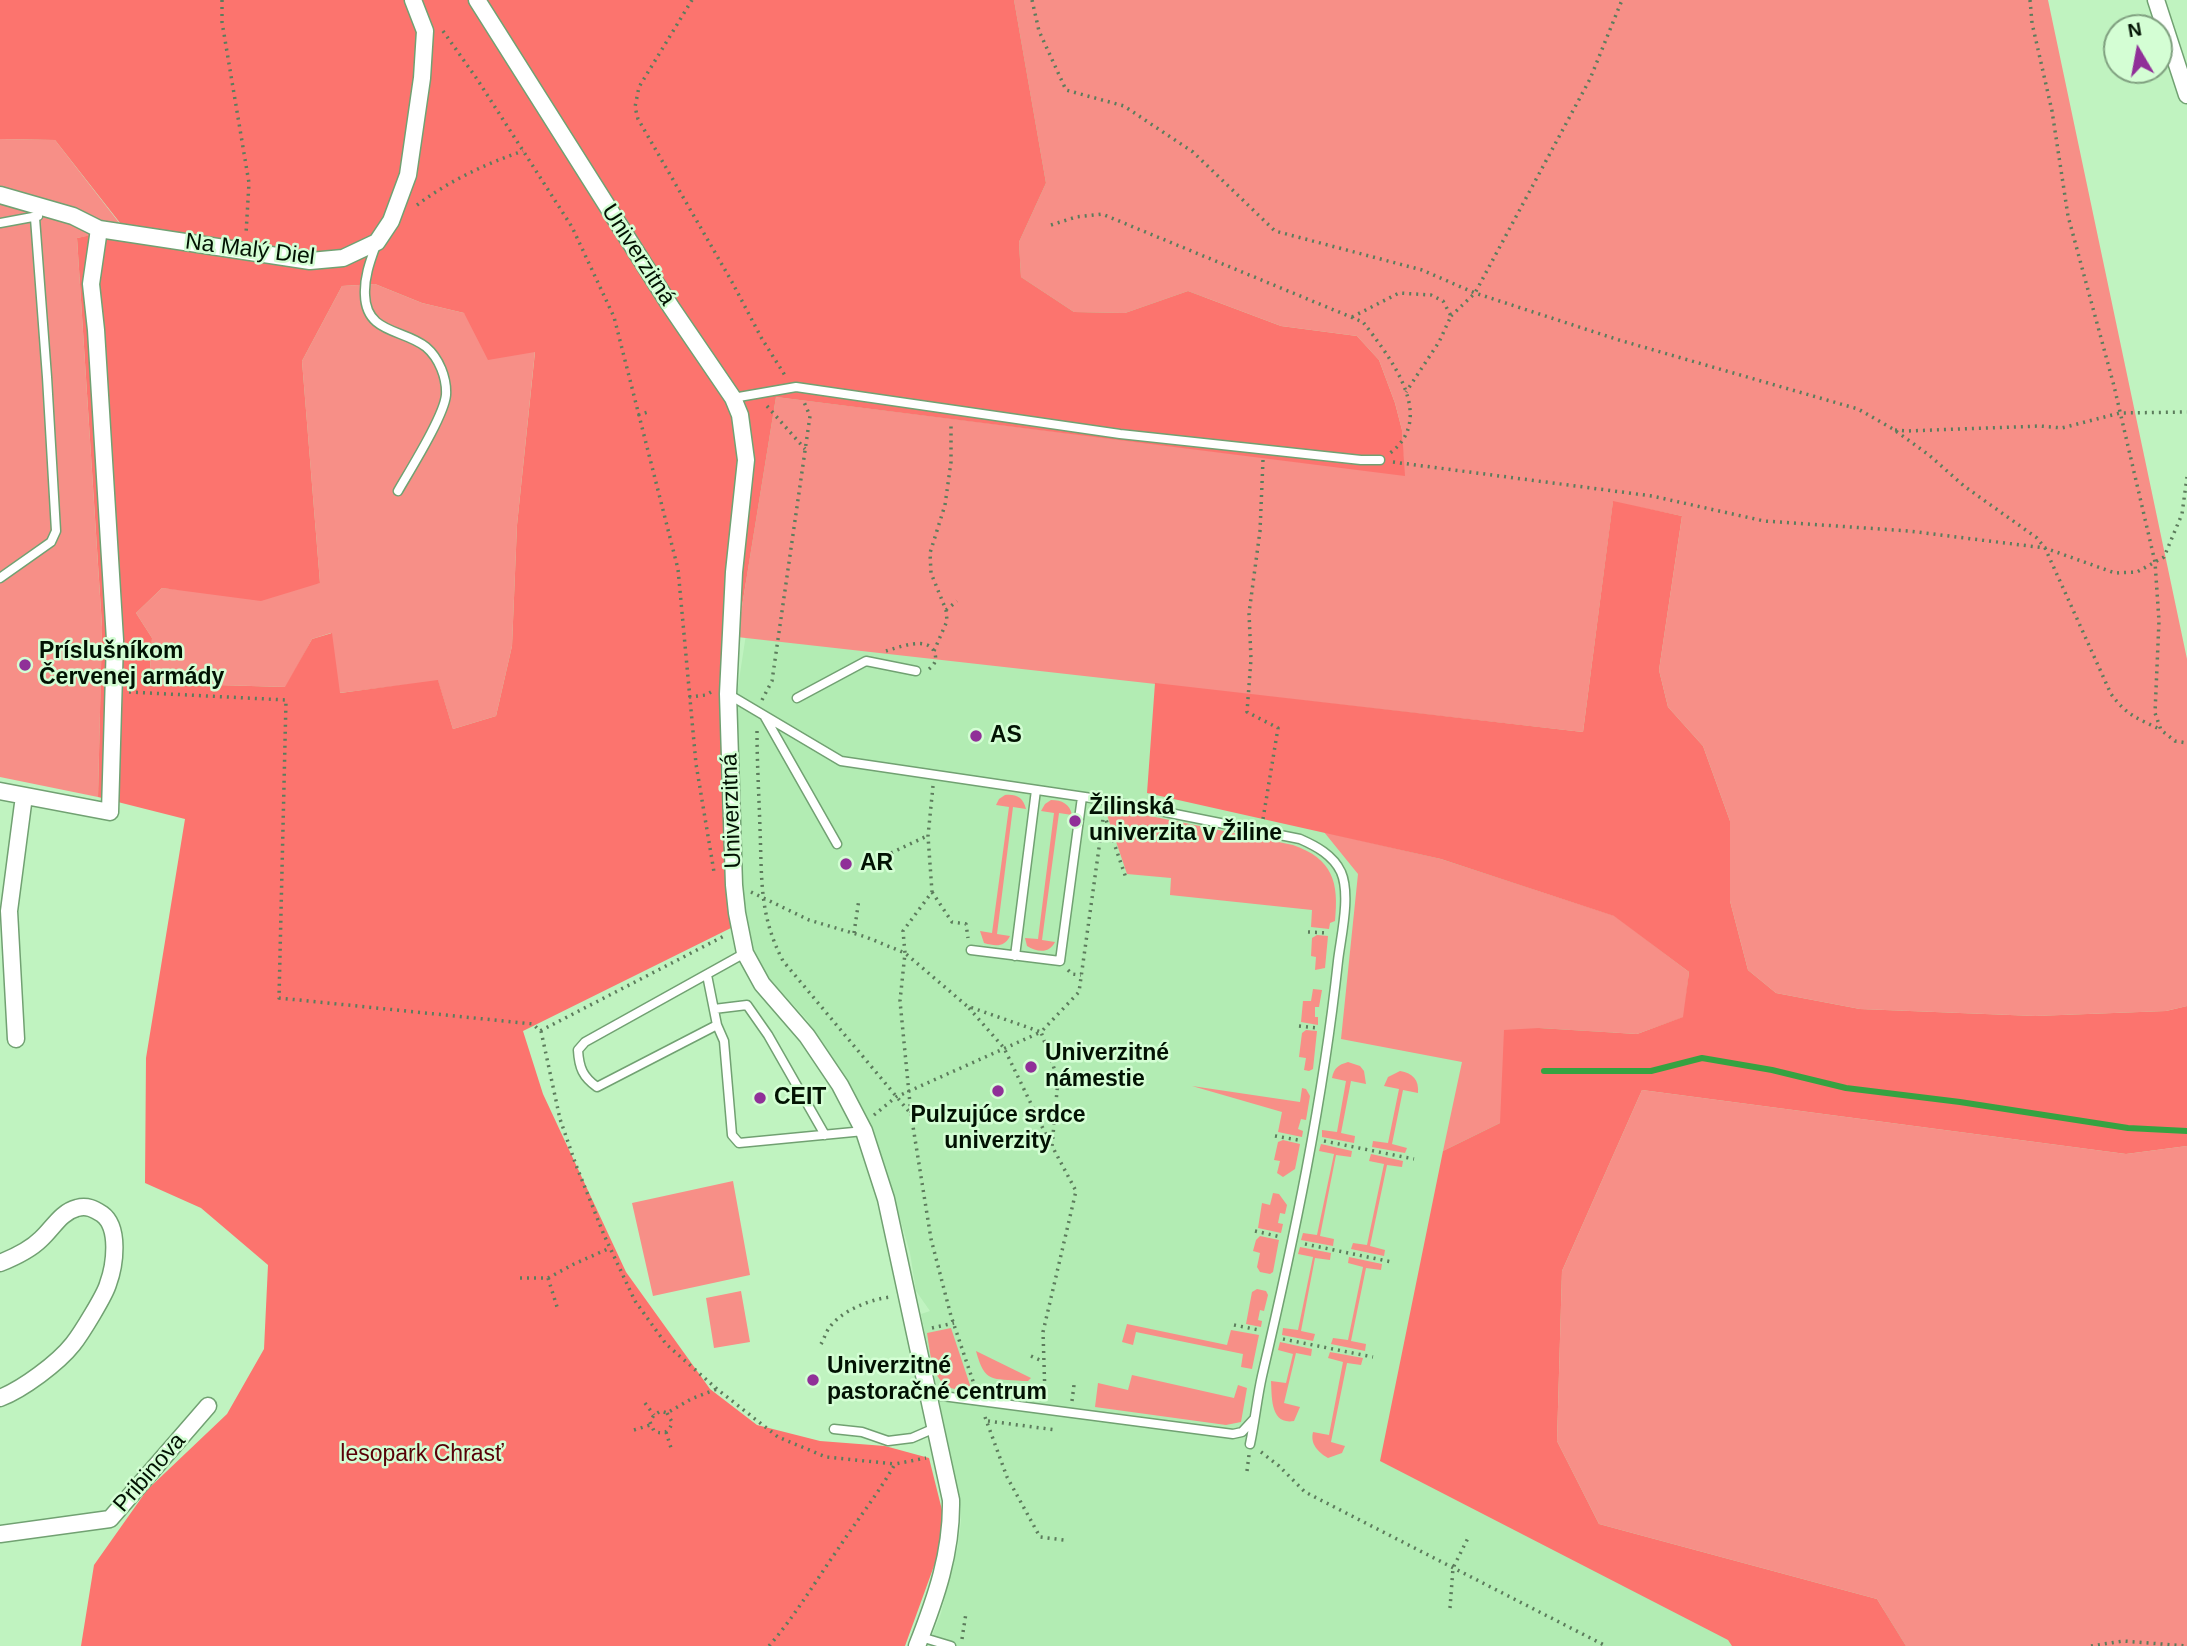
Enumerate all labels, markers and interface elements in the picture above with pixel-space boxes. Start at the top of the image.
north arrow [2103,14,2173,84]
text: N [2126,18,2143,41]
street label: Univerzitná [595,199,681,311]
street label: Na Malý Diel [184,228,316,272]
place label: Príslušníkom Červenej armády [39,638,224,692]
marker: Príslušníkom Červenej armády [17,657,33,673]
place label: AS [990,722,1022,750]
marker: AS [968,728,984,744]
street label: Univerzitná [716,753,748,869]
place label: Žilinská univerzita v Žiline [1089,794,1282,848]
marker: Žilinská univerzita v Žiline [1067,813,1083,829]
place label: AR [860,850,893,878]
marker: AR [838,856,854,872]
place label: Univerzitné námestie [1045,1040,1169,1094]
marker: Univerzitné námestie [1023,1059,1039,1075]
marker: Pulzujúce srdce univerzity [990,1083,1006,1099]
place label: CEIT [774,1084,826,1112]
marker: CEIT [752,1090,768,1106]
place label: Pulzujúce srdce univerzity [910,1102,1086,1156]
place label: Univerzitné pastoračné centrum [827,1353,1047,1407]
marker: Univerzitné pastoračné centrum [805,1372,821,1388]
street label: Pribinova [108,1428,192,1518]
park label: lesopark Chrasť [340,1441,504,1469]

